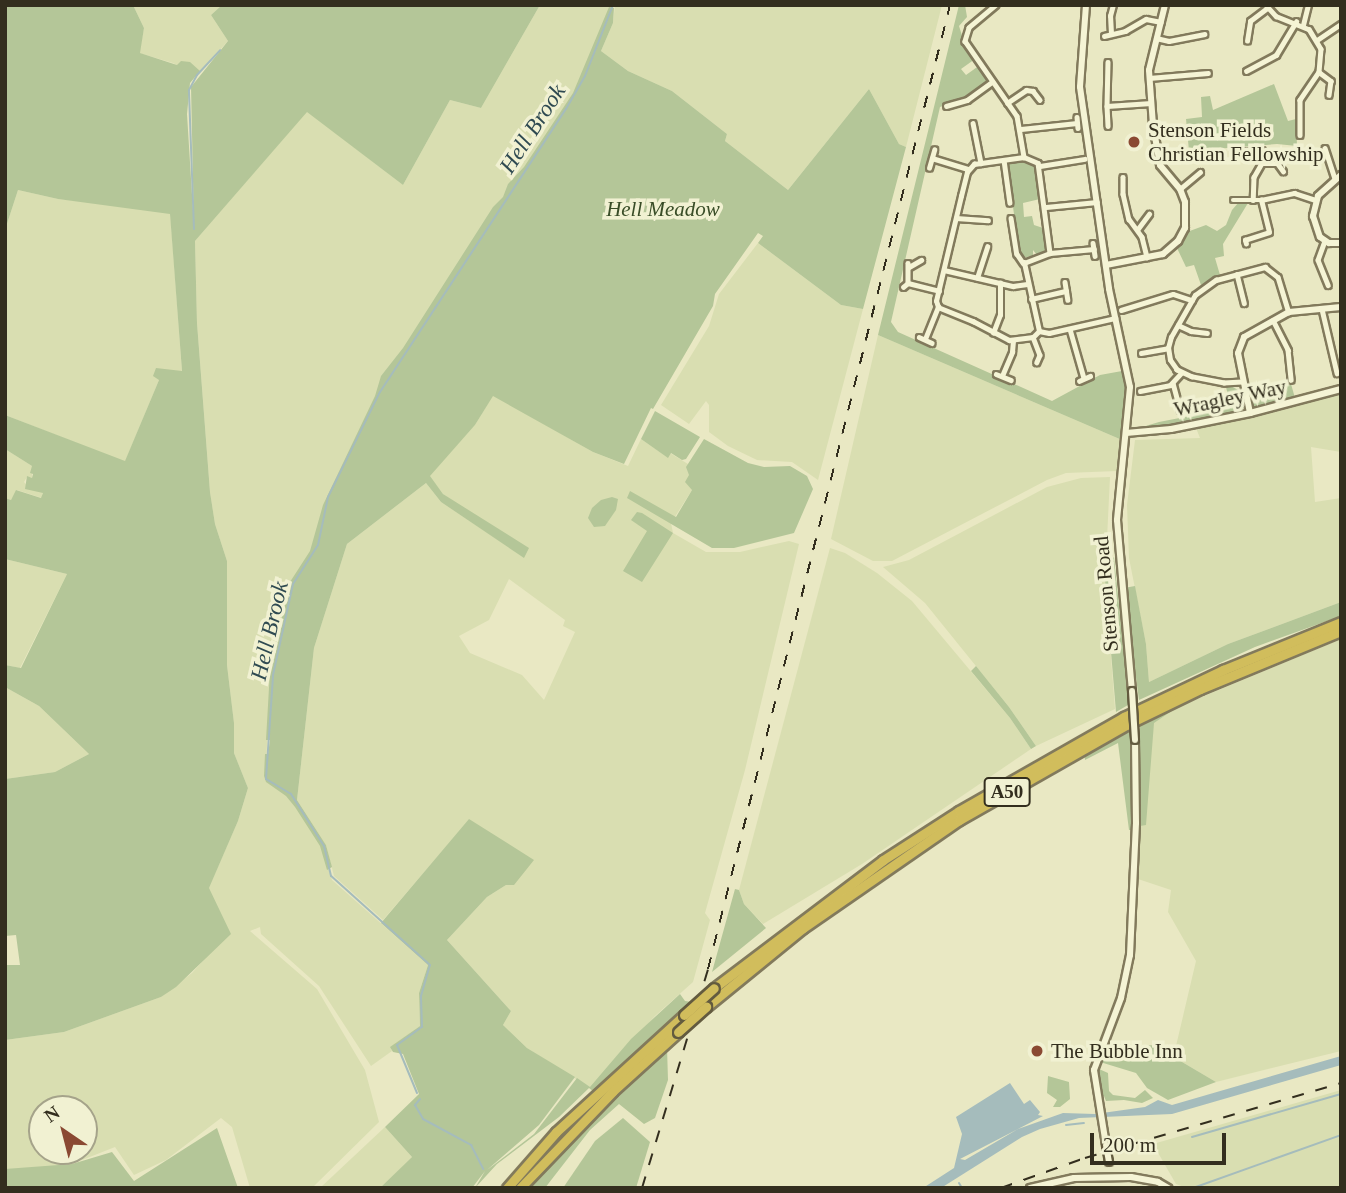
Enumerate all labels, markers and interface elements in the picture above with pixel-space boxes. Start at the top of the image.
water label: Hell Brook [494,79,572,179]
place label: Stenson Fields Christian Fellowship [1148,117,1324,167]
marker: Stenson Fields Christian Fellowship [1126,134,1142,150]
park label: Hell Meadow [606,196,720,222]
street label: Wragley Way [1171,374,1289,422]
street label: Stenson Road [1088,535,1124,653]
water label: Hell Brook [245,579,295,683]
road number: A50 [982,776,1032,807]
place label: The Bubble Inn [1051,1038,1183,1064]
marker: The Bubble Inn [1029,1043,1045,1059]
north arrow [28,1095,98,1165]
text: N [40,1101,63,1127]
scale bar [1094,1120,1230,1164]
text: 200 m [1103,1133,1156,1157]

